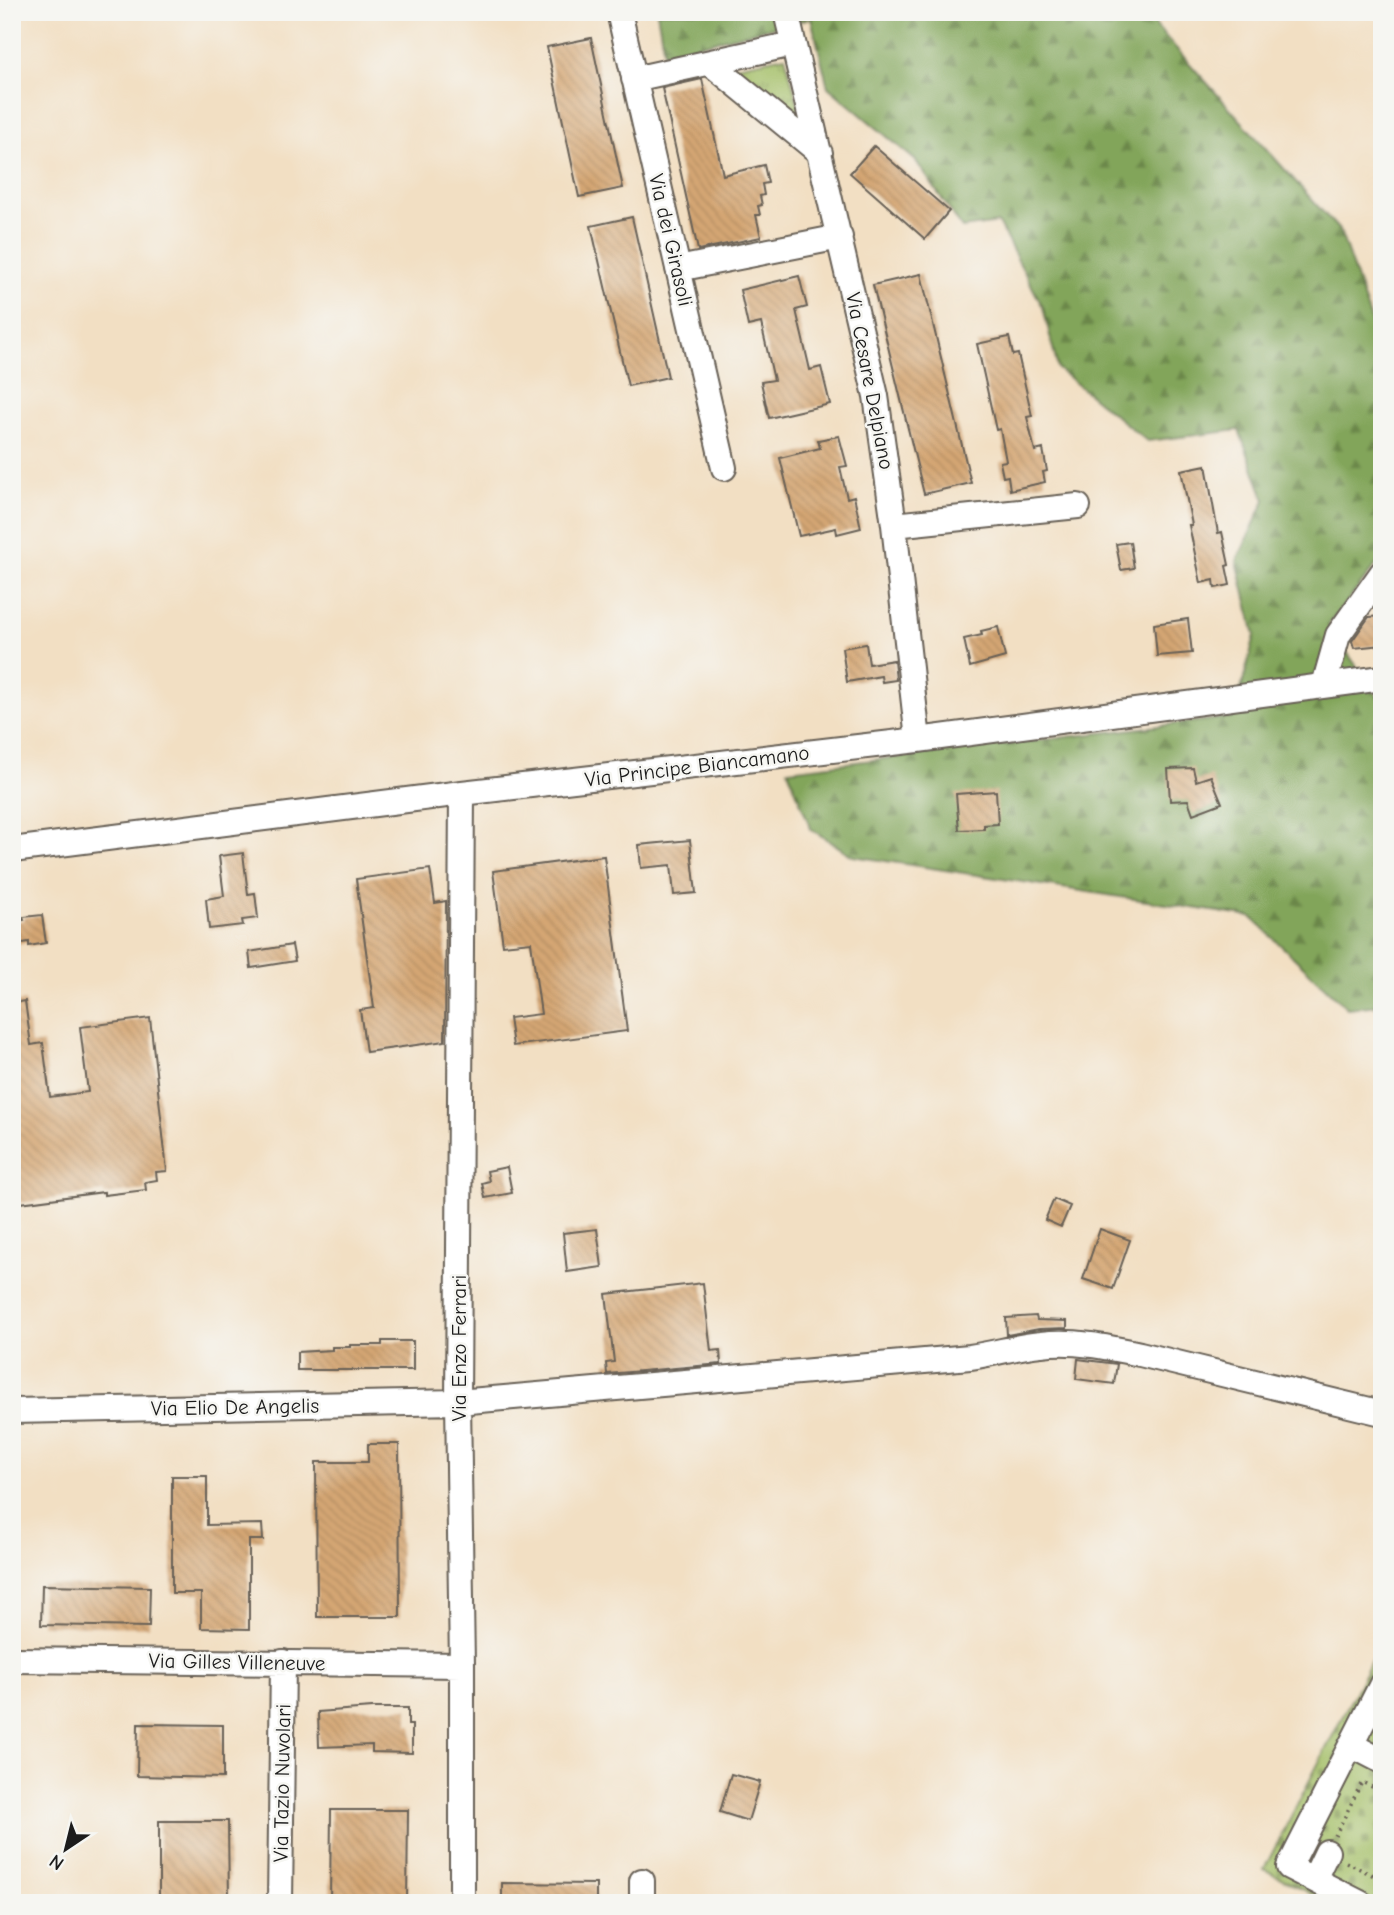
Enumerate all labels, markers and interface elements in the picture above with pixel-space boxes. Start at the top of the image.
street label: Via dei Girasoli [644,172,698,308]
street label: Via Cesare Delpiano [841,290,899,472]
street label: Via Principe Biancamano [583,740,811,792]
street label: Via Enzo Ferrari [447,1275,471,1421]
street label: Via Elio De Angelis [151,1394,319,1420]
street label: Via Gilles Villeneuve [148,1648,326,1676]
street label: Via Tazio Nuvolari [269,1704,295,1862]
north arrow [32,1814,102,1884]
text: N [45,1850,68,1875]

